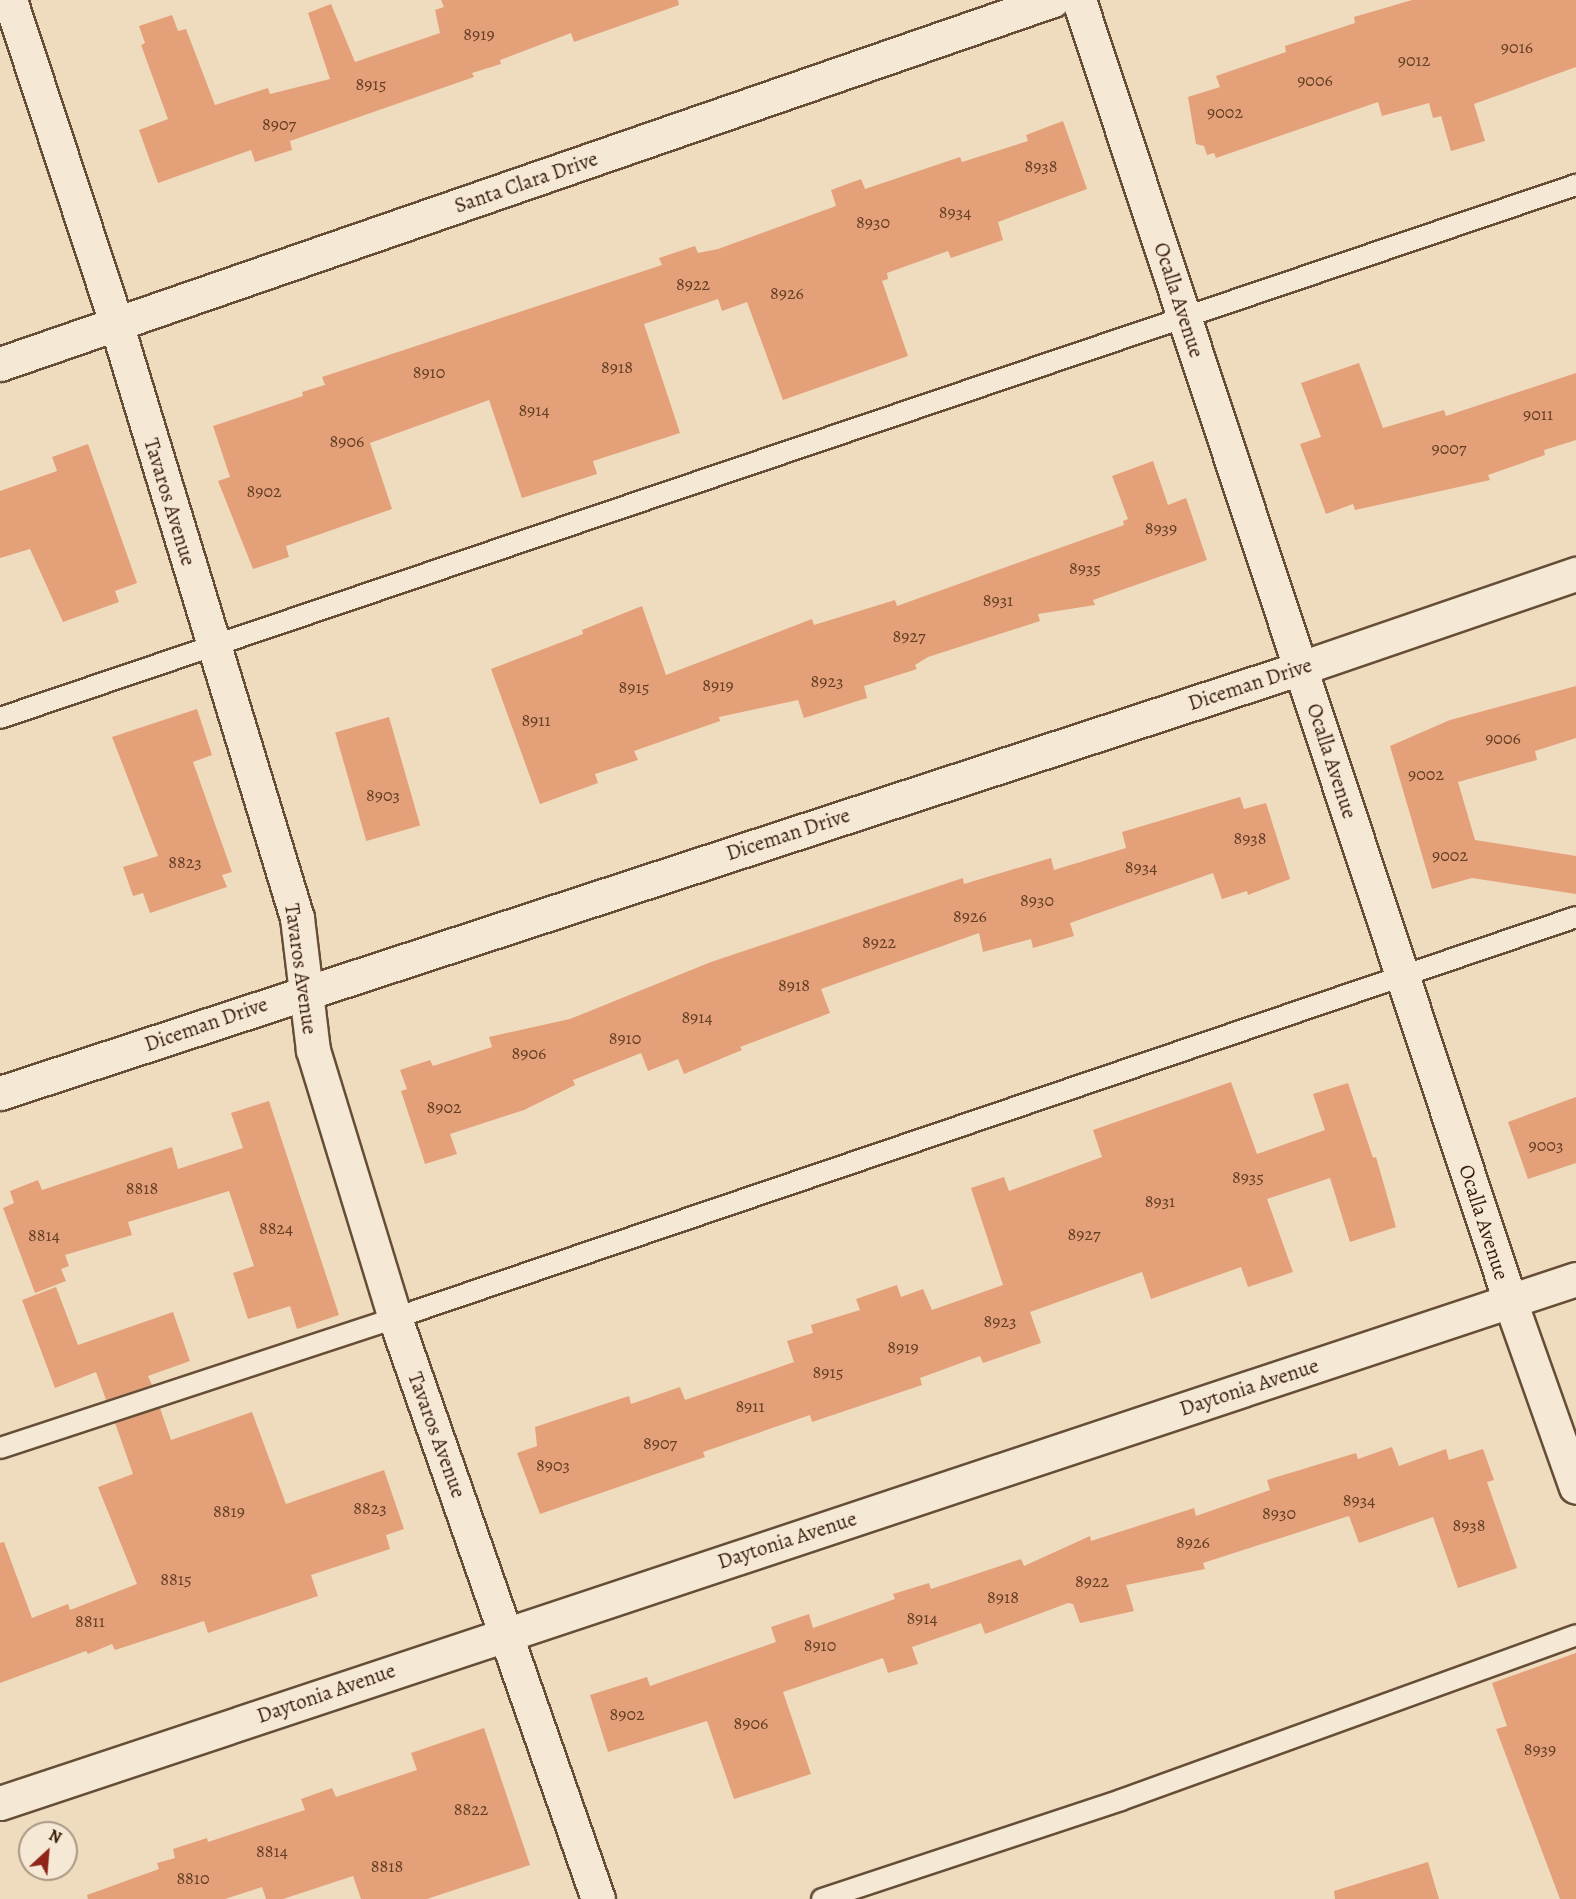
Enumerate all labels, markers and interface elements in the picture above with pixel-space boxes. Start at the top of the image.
house number: 8919 [463,23,495,45]
house number: 9016 [1501,36,1533,58]
house number: 9012 [1398,49,1430,71]
house number: 9006 [1297,69,1333,91]
house number: 8915 [356,73,386,95]
house number: 9002 [1207,101,1243,123]
house number: 8907 [262,113,296,135]
street label: Santa Clara Drive [451,146,601,218]
house number: 8938 [1024,155,1058,177]
house number: 8934 [939,201,971,223]
house number: 8930 [856,211,890,233]
street label: Ocalla Avenue [1149,239,1209,361]
house number: 8922 [676,273,710,295]
house number: 8926 [770,282,804,304]
house number: 8918 [601,356,633,378]
house number: 8910 [413,361,445,383]
house number: 8914 [518,399,550,421]
house number: 9011 [1523,403,1553,425]
house number: 8906 [330,430,364,452]
street label: Tavaros Avenue [139,435,201,569]
house number: 9007 [1432,437,1466,459]
house number: 8902 [246,480,282,502]
house number: 8939 [1145,517,1177,539]
house number: 8935 [1069,557,1101,579]
house number: 8931 [983,589,1013,611]
house number: 8927 [892,625,926,647]
street label: Diceman Drive [1185,652,1315,716]
house number: 8923 [811,670,843,692]
house number: 8919 [702,674,734,696]
house number: 8915 [619,676,649,698]
street label: Ocalla Avenue [1302,700,1362,822]
house number: 8911 [521,709,551,731]
house number: 9006 [1485,727,1521,749]
house number: 9002 [1408,763,1444,785]
house number: 8903 [366,784,400,806]
street label: Diceman Drive [723,802,853,866]
house number: 8938 [1233,827,1267,849]
house number: 9002 [1432,844,1468,866]
house number: 8823 [168,851,202,873]
house number: 8934 [1125,856,1157,878]
house number: 8930 [1020,889,1054,911]
street label: Tavaros Avenue [279,902,323,1036]
house number: 8926 [953,905,987,927]
house number: 8922 [862,931,896,953]
house number: 8918 [778,974,810,996]
street label: Diceman Drive [141,991,271,1057]
house number: 8914 [681,1006,713,1028]
house number: 8910 [609,1027,641,1049]
house number: 8906 [512,1042,546,1064]
house number: 8902 [426,1096,462,1118]
house number: 9003 [1529,1134,1563,1156]
street label: Ocalla Avenue [1454,1161,1514,1283]
house number: 8935 [1232,1166,1264,1188]
house number: 8818 [126,1177,158,1199]
house number: 8931 [1145,1190,1175,1212]
house number: 8824 [259,1217,293,1239]
house number: 8927 [1067,1223,1101,1245]
house number: 8814 [28,1224,60,1246]
house number: 8923 [984,1310,1016,1332]
house number: 8919 [887,1336,919,1358]
street label: Daytonia Avenue [1176,1353,1322,1421]
house number: 8915 [813,1361,843,1383]
street label: Tavaros Avenue [403,1369,471,1501]
house number: 8911 [735,1395,765,1417]
house number: 8907 [643,1432,677,1454]
house number: 8903 [536,1454,570,1476]
house number: 8934 [1343,1489,1375,1511]
house number: 8823 [353,1497,387,1519]
house number: 8819 [213,1500,245,1522]
house number: 8930 [1262,1502,1296,1524]
street label: Daytonia Avenue [714,1506,860,1574]
house number: 8938 [1452,1514,1486,1536]
house number: 8926 [1176,1531,1210,1553]
house number: 8815 [160,1568,192,1590]
house number: 8922 [1075,1570,1109,1592]
house number: 8918 [987,1586,1019,1608]
house number: 8914 [906,1607,938,1629]
house number: 8811 [75,1610,105,1632]
house number: 8910 [804,1634,836,1656]
street label: Daytonia Avenue [253,1658,399,1728]
house number: 8902 [609,1703,645,1725]
house number: 8906 [734,1712,768,1734]
house number: 8939 [1524,1738,1556,1760]
house number: 8822 [454,1798,488,1820]
north arrow [18,1821,78,1881]
text: N [45,1824,65,1849]
house number: 8814 [256,1840,288,1862]
house number: 8818 [371,1855,403,1877]
house number: 8810 [176,1867,210,1889]

